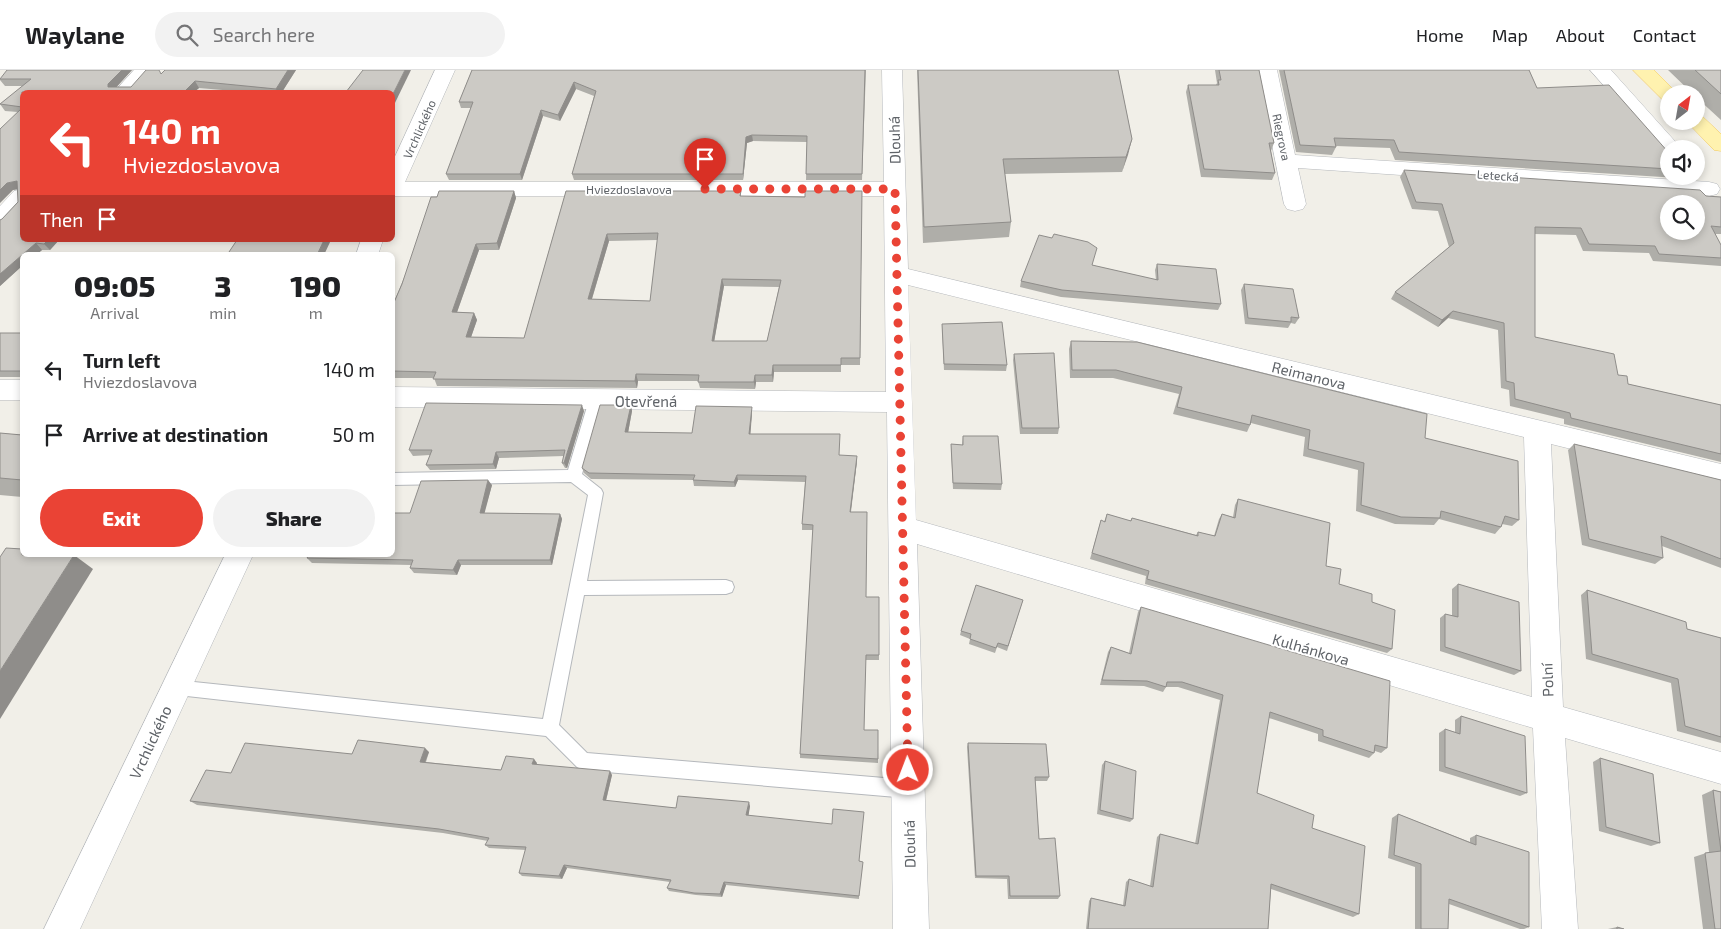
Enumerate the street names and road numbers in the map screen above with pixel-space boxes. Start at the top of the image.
street label: Vrchlického [400,97,438,161]
street label: Riegrova [1270,112,1294,162]
street label: Dlouhá [885,116,903,164]
street label: Letecká [1476,167,1520,183]
street label: Hviezdoslavova [586,182,672,196]
street label: Reimanova [1270,357,1348,393]
street label: Otevřená [615,392,677,410]
street label: Kulhánkova [1270,629,1352,669]
street label: Polní [1537,661,1557,697]
street label: Vrchlického [125,702,175,782]
street label: Dlouhá [900,820,918,868]

